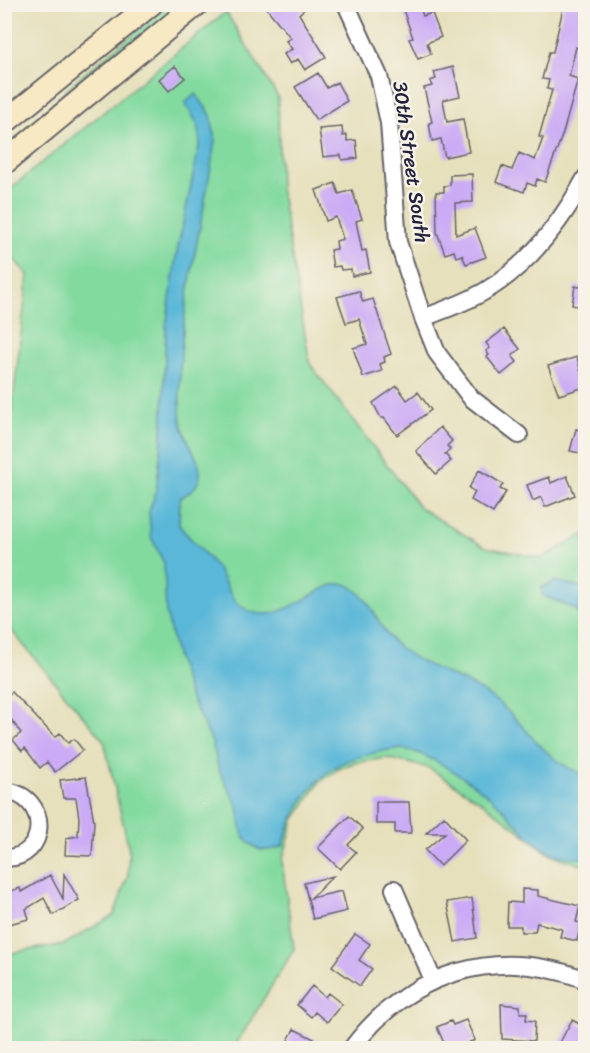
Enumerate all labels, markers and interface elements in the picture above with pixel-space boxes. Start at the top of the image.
street label: 30th Street South [382,79,440,245]

